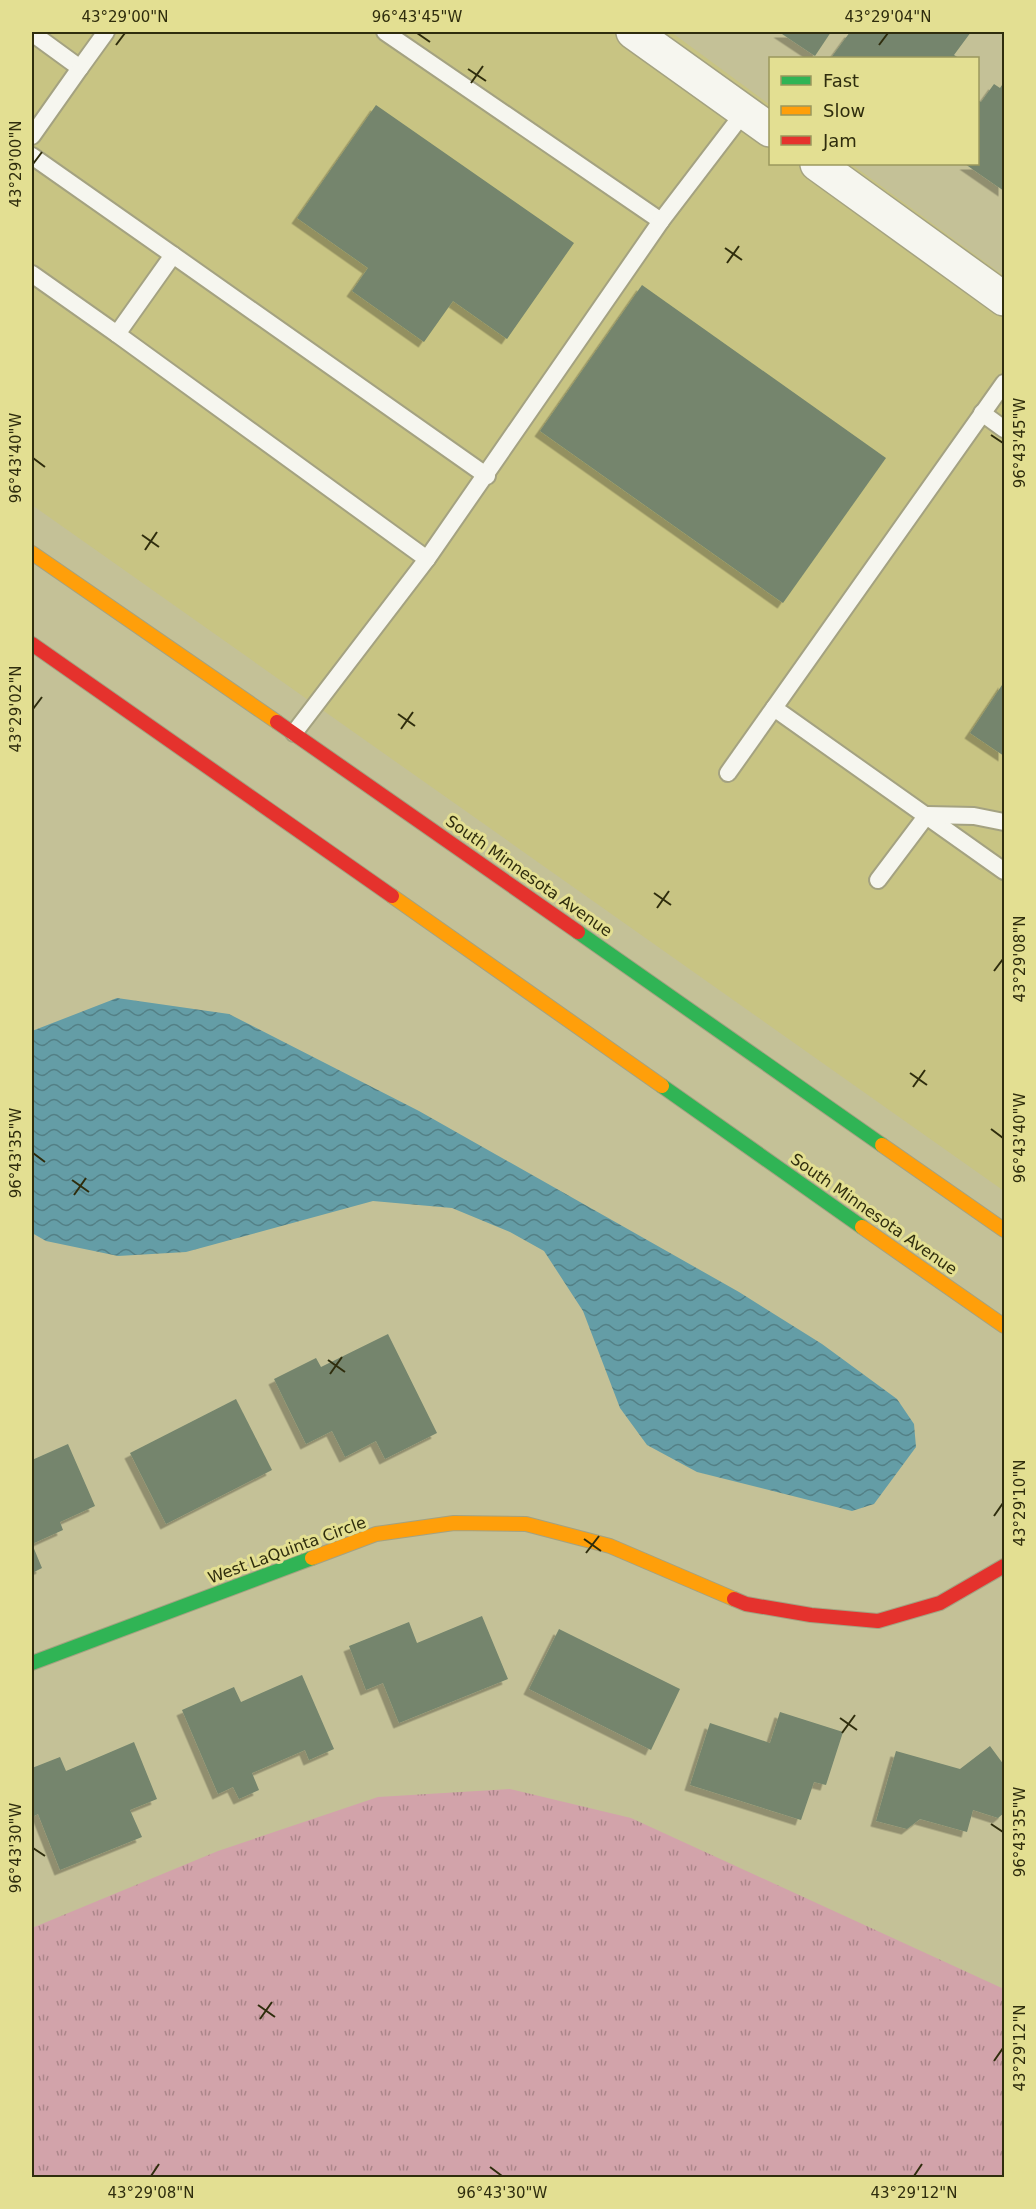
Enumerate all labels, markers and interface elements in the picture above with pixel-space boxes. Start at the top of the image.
text: 43°29'00"N [81,8,169,26]
text: 96°43'45"W [372,8,462,26]
text: 43°29'04"N [844,8,932,26]
legend [769,57,979,165]
text: Fast [823,70,859,91]
text: Slow [823,100,865,121]
text: 43°29'00"N [7,120,25,208]
text: Jam [822,130,857,151]
text: 96°43'45"W [1011,398,1029,488]
text: 96°43'40"W [7,413,25,503]
text: 43°29'02"N [7,665,25,753]
street label: South Minnesota Avenue [442,811,616,941]
text: 43°29'08"N [1011,915,1029,1003]
text: 96°43'40"W [1011,1093,1029,1183]
text: 96°43'35"W [7,1108,25,1198]
street label: South Minnesota Avenue [787,1149,961,1279]
text: 43°29'10"N [1011,1459,1029,1547]
street label: West LaQuinta Circle [205,1513,369,1587]
text: 96°43'35"W [1011,1787,1029,1877]
text: 96°43'30"W [7,1803,25,1893]
text: 43°29'12"N [1011,2004,1029,2092]
text: 43°29'08"N [107,2184,195,2202]
text: 96°43'30"W [457,2184,547,2202]
text: 43°29'12"N [870,2184,958,2202]

